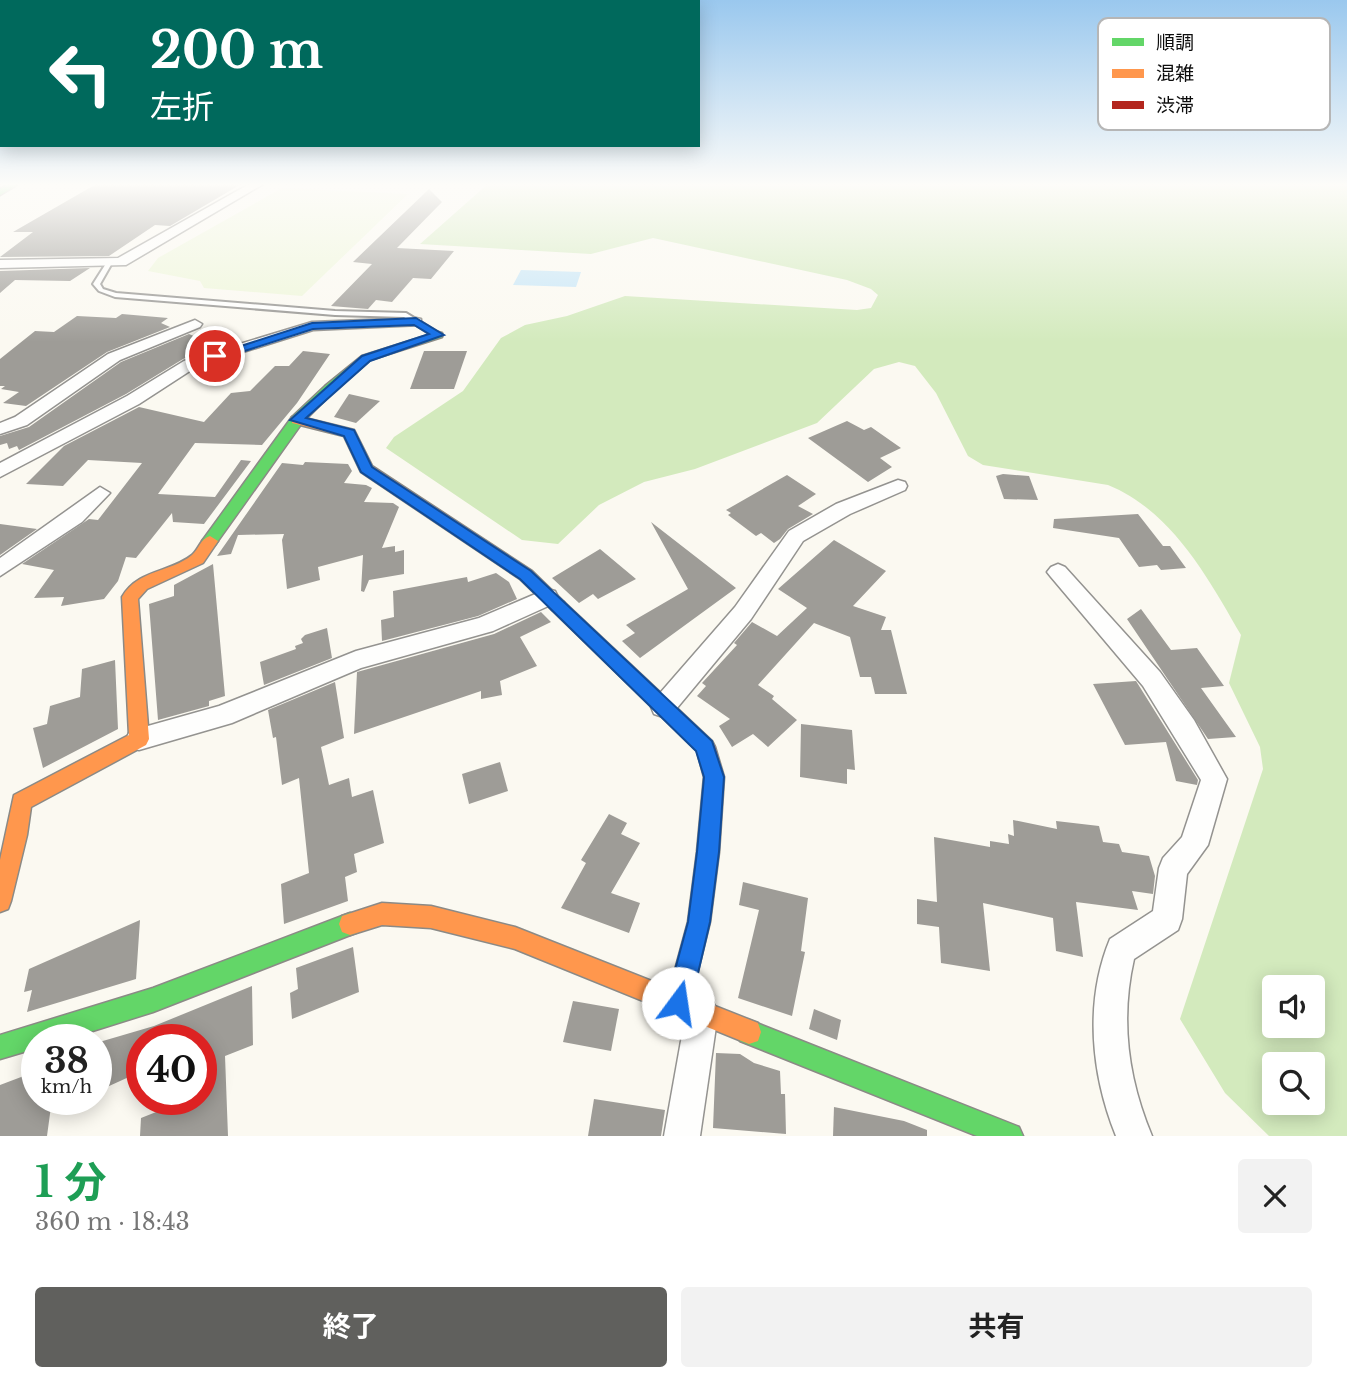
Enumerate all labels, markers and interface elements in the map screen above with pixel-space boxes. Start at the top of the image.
legend [1098,18,1330,130]
text: 200 m [150,20,323,81]
icon: left [35,28,126,119]
text: 順調 [1156,31,1194,54]
text: 混雑 [1156,62,1194,85]
text: 左折 [150,87,214,127]
text: 渋滞 [1156,94,1194,117]
pin [185,326,245,386]
icon: arrive [196,337,234,375]
position arrow [641,966,715,1040]
map controls [1262,975,1325,1115]
button: sound [1262,975,1325,1038]
speed limit sign: 40 [126,1024,217,1115]
text: 38 [44,1039,89,1082]
button: search [1262,1052,1325,1115]
text: km/h [41,1076,92,1098]
text: 1 分 [35,1156,106,1208]
button: close [1238,1159,1312,1233]
text: 360 m · 18:43 [35,1208,190,1236]
button: 終了 [35,1287,667,1367]
button: 共有 [681,1287,1312,1367]

